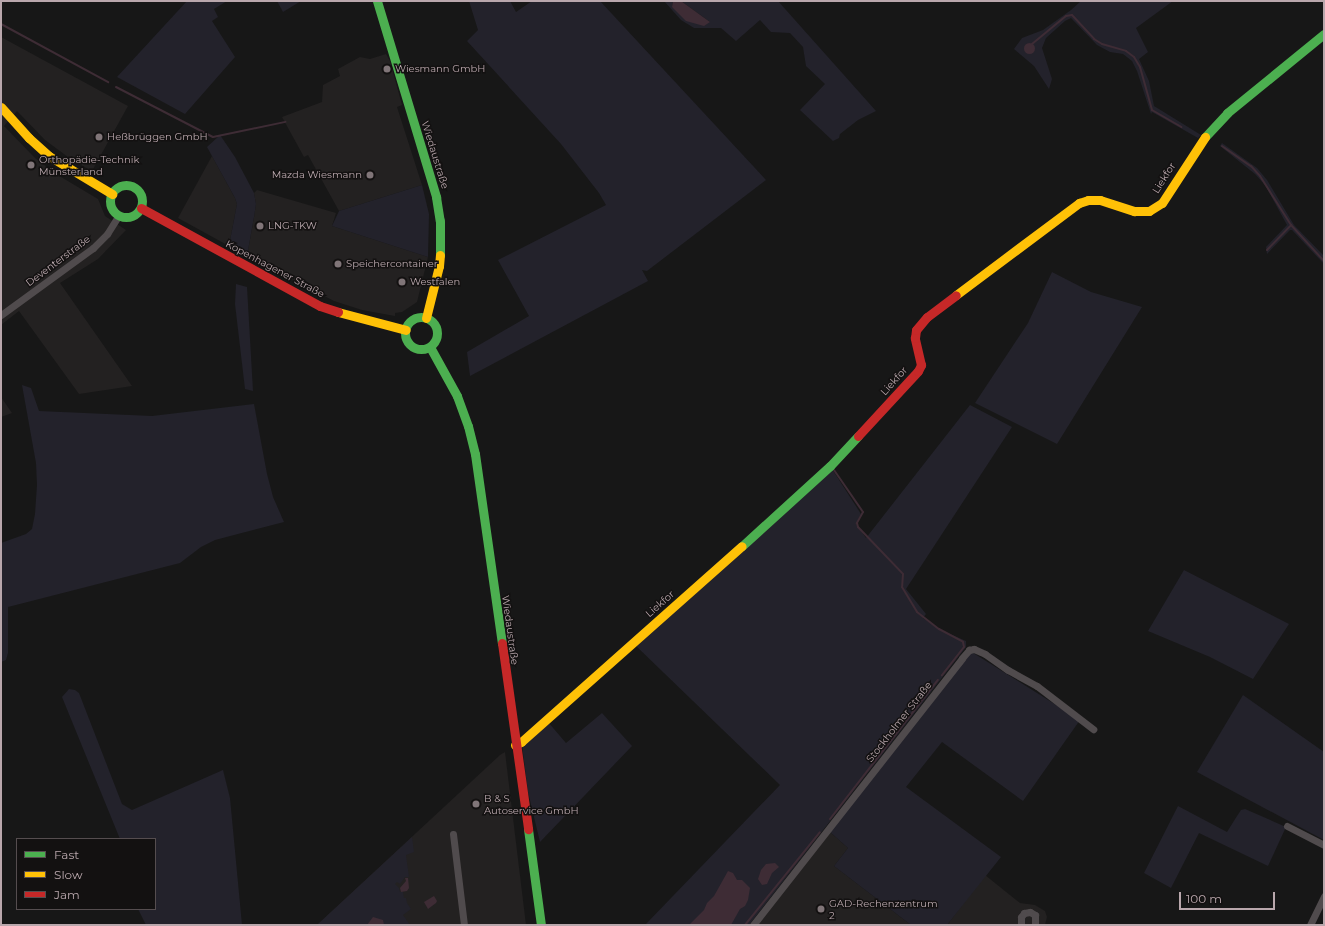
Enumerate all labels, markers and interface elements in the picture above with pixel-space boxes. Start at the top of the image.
place label: Wiesmann GmbH [395,63,485,75]
marker: Wiesmann GmbH [382,64,392,74]
street label: Wiedaustraße [419,120,451,190]
place label: Heßbrüggen GmbH [107,131,208,143]
marker: Heßbrüggen GmbH [94,132,104,142]
place label: Orthopädie-Technik Münsterland [39,153,139,176]
marker: Orthopädie-Technik Münsterland [26,160,36,170]
street label: Liekfor [1150,160,1178,196]
place label: Mazda Wiesmann [272,169,362,181]
marker: Mazda Wiesmann [365,170,375,180]
place label: LNG-TKW [268,220,317,232]
marker: LNG-TKW [255,221,265,231]
street label: Deventerstraße [24,233,92,289]
street label: Kopenhagener Straße [224,238,326,300]
place label: Speichercontainer [346,258,438,270]
marker: Speichercontainer [333,259,343,269]
place label: Westfalen [410,276,460,288]
marker: Westfalen [397,277,407,287]
street label: Liekfor [878,364,910,398]
street label: Liekfor [643,588,677,620]
street label: Wiedaustraße [499,594,521,666]
street label: Stockholmer Straße [864,679,934,765]
place label: B & S Autoservice GmbH [484,792,579,816]
marker: B & S Autoservice GmbH [471,799,481,809]
legend [16,838,156,910]
text: Fast [54,847,79,862]
text: Slow [54,867,83,882]
scale bar [1181,884,1277,910]
text: Jam [54,887,80,902]
text: 100 m [1186,891,1222,906]
place label: GAD-Rechenzentrum 2 [829,897,938,920]
marker: GAD-Rechenzentrum 2 [816,904,826,914]

